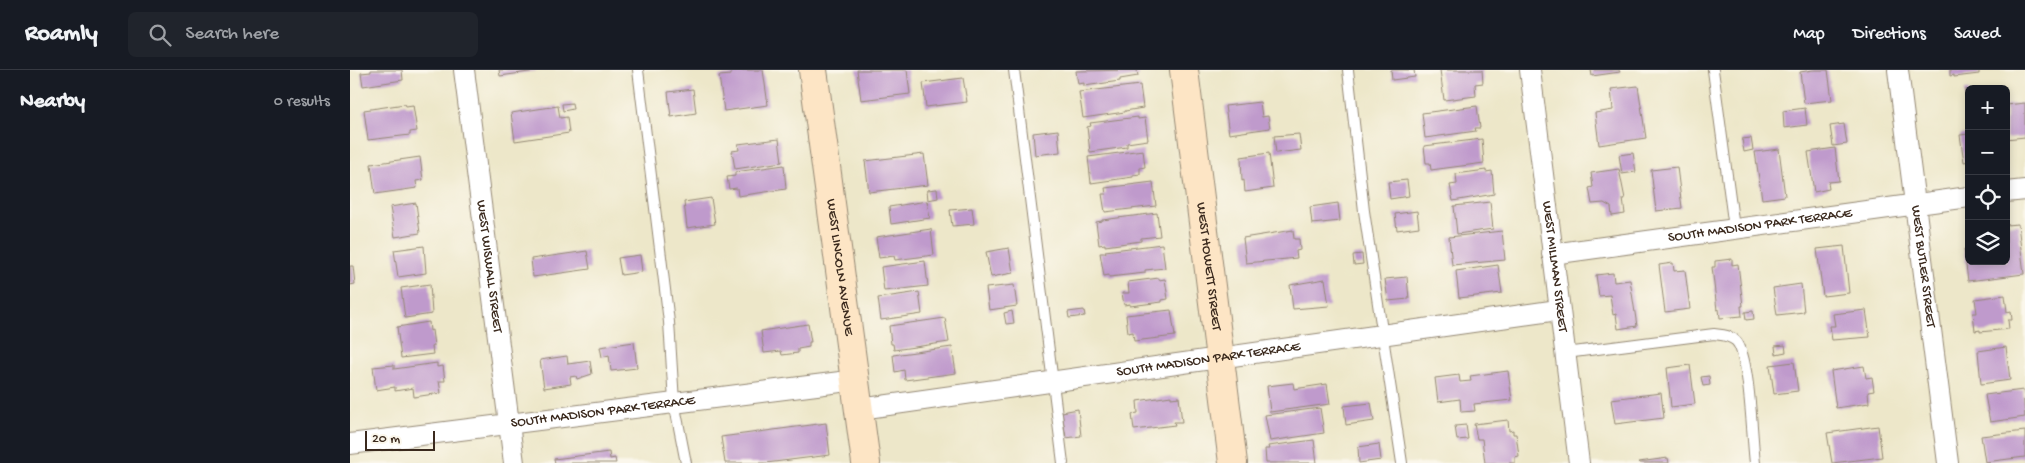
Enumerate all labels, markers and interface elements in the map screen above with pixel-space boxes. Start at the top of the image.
search box [128,12,478,57]
text: Roamly [25,20,98,49]
icon: search [146,21,174,49]
text: Search here [186,23,279,46]
text: Map [1793,24,1825,45]
text: Directions [1853,24,1926,45]
text: Saved [1954,24,2000,45]
map controls [1965,85,2010,265]
button: + [1965,85,2010,130]
text: Nearby [20,90,85,115]
text: 0 results [274,93,330,112]
button: − [1965,130,2010,175]
button: locate [1965,175,2010,220]
street label: WEST LINCOLN AVENUE [822,198,857,338]
street label: WEST WISWALL STREET [472,199,506,334]
street label: WEST MILLMAN STREET [1538,200,1571,334]
street label: WEST HOWETT STREET [1192,201,1225,332]
street label: SOUTH MADISON PARK TERRACE [1667,204,1854,247]
street label: WEST BUTLER STREET [1907,204,1939,329]
button: layers [1965,220,2010,265]
street label: SOUTH MADISON PARK TERRACE [1116,338,1303,381]
street label: SOUTH MADISON PARK TERRACE [510,392,697,432]
scale bar [365,428,435,451]
text: 20 m [372,431,400,448]

